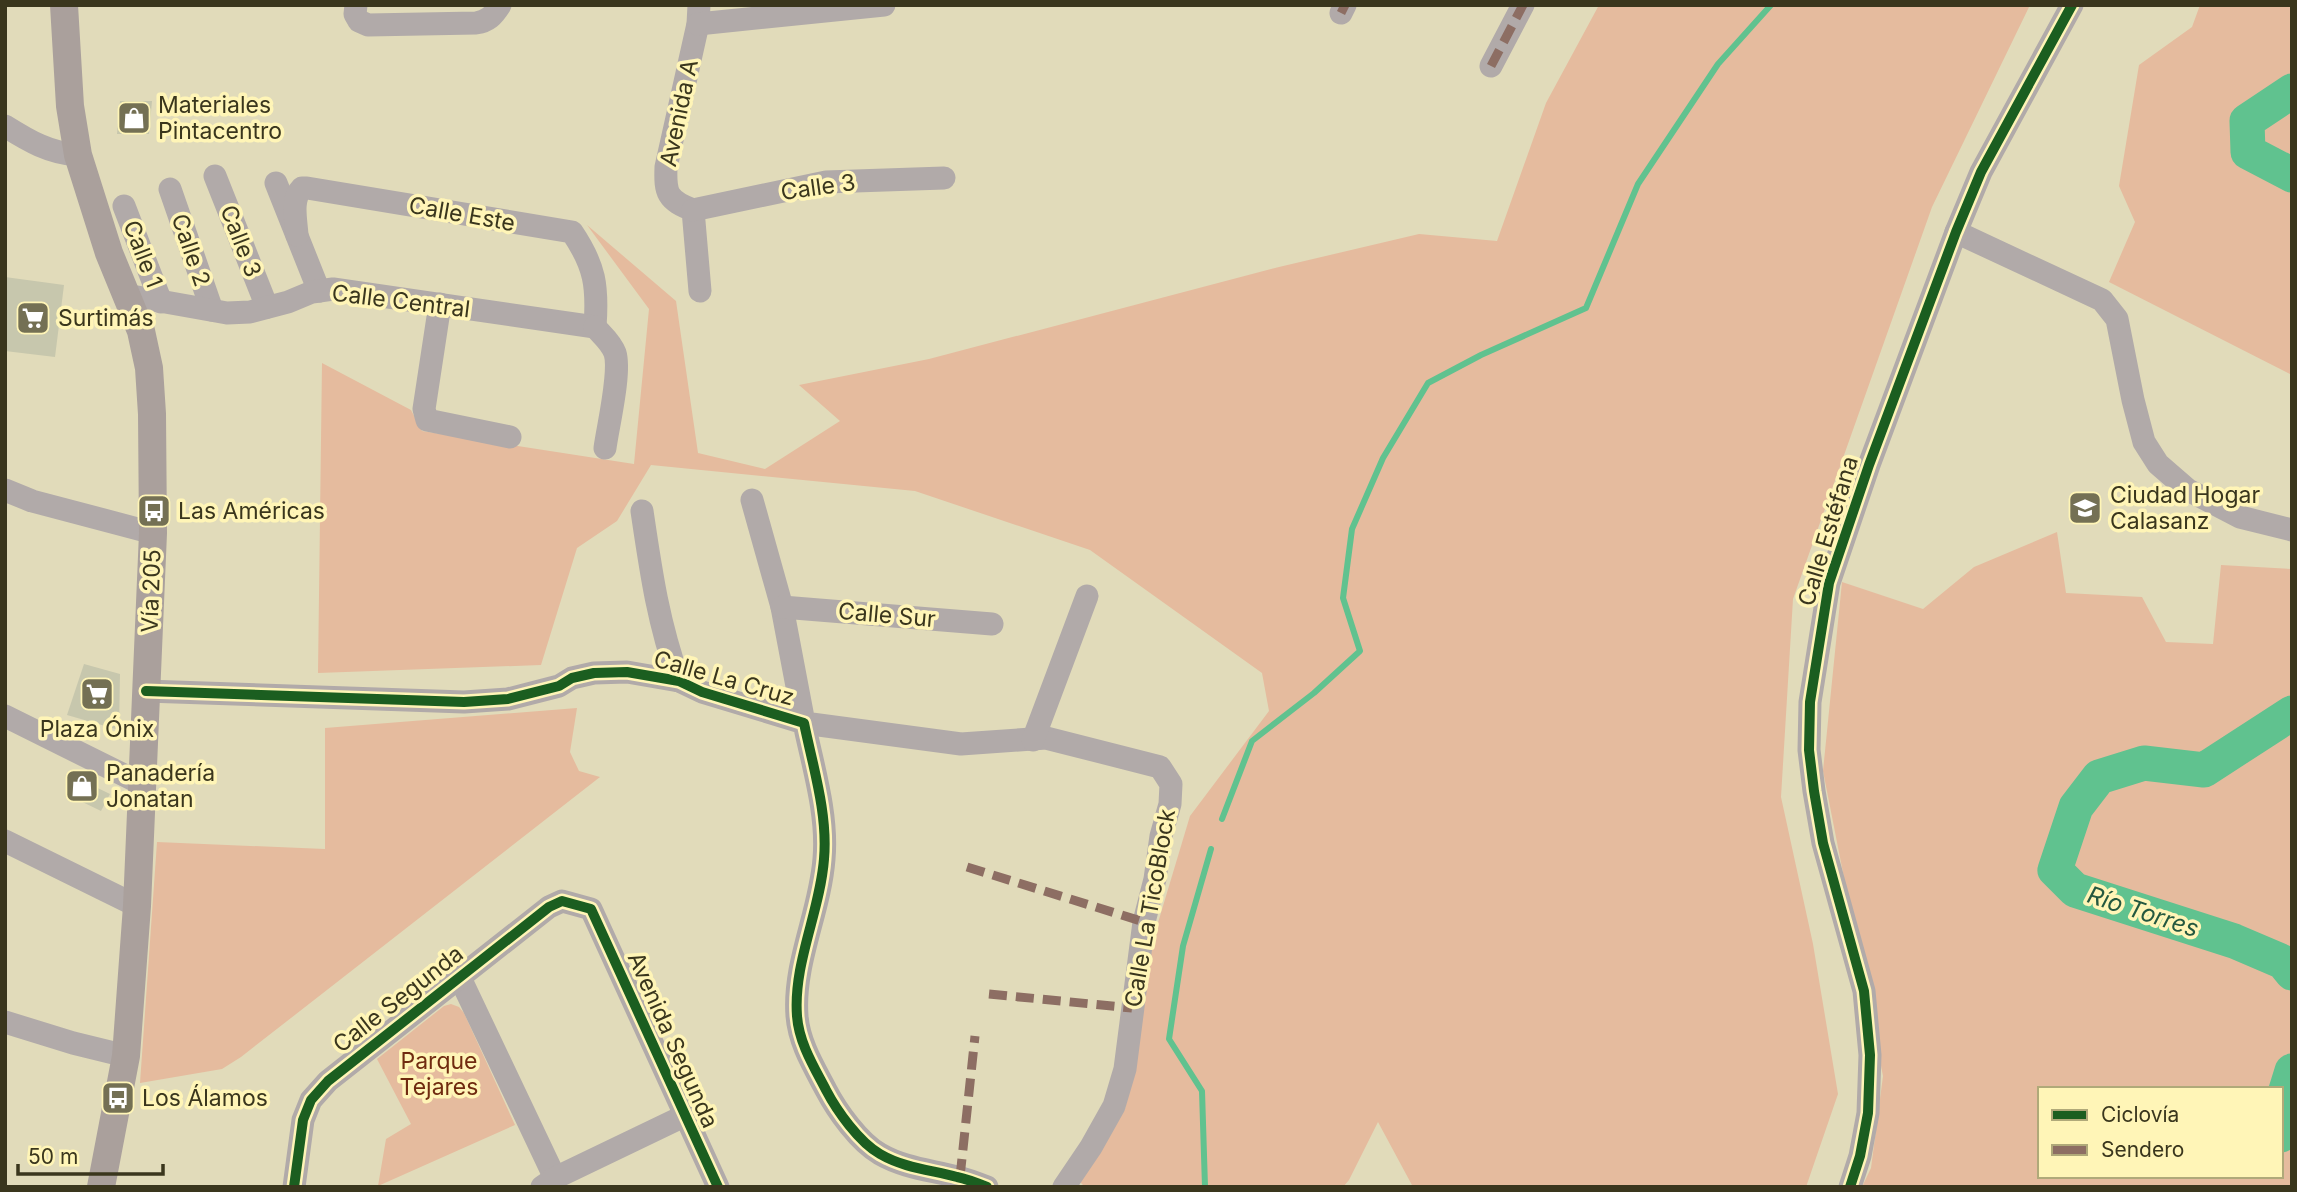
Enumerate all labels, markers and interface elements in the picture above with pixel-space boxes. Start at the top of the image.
street label: Avenida A [654,57,704,169]
place label: Materiales Pintacentro [158,91,282,145]
shop icon: Materiales Pintacentro [115,99,153,137]
street label: Calle 3 [779,168,857,206]
street label: Calle Este [407,191,517,237]
street label: Calle 3 [214,201,268,281]
street label: Calle 2 [166,210,216,290]
street label: Calle 1 [117,216,169,292]
street label: Calle Central [330,279,472,323]
supermarket icon: Surtimás [14,299,52,337]
place label: Surtimás [58,304,154,332]
street label: Calle Estéfana [1792,453,1864,609]
place label: Ciudad Hogar Calasanz [2110,481,2260,535]
school or university icon: Ciudad Hogar Calasanz [2066,489,2104,527]
bus stop icon: Las Américas [135,492,173,530]
place label: Las Américas [178,497,325,525]
street label: Vía 205 [136,549,166,633]
street label: Calle Sur [837,597,937,633]
street label: Calle La Cruz [651,645,797,711]
supermarket icon: Plaza Ónix [78,675,116,713]
place label: Plaza Ónix [40,715,154,743]
place label: Panadería Jonatan [106,759,215,813]
shop icon: Panadería Jonatan [63,767,101,805]
street label: Calle La TicoBlock [1119,806,1181,1009]
water label: Río Torres [2084,880,2202,943]
street label: Calle Segunda [327,940,469,1058]
street label: Avenida Segunda [622,948,724,1132]
park label: Parque Tejares [400,1047,478,1101]
bus stop icon: Los Álamos [99,1079,137,1117]
place label: Los Álamos [142,1084,268,1112]
legend [2038,1087,2283,1178]
text: Ciclovía [2101,1102,2179,1127]
scale bar [18,1132,163,1176]
text: Sendero [2101,1137,2184,1162]
text: 50 m [28,1144,78,1169]

